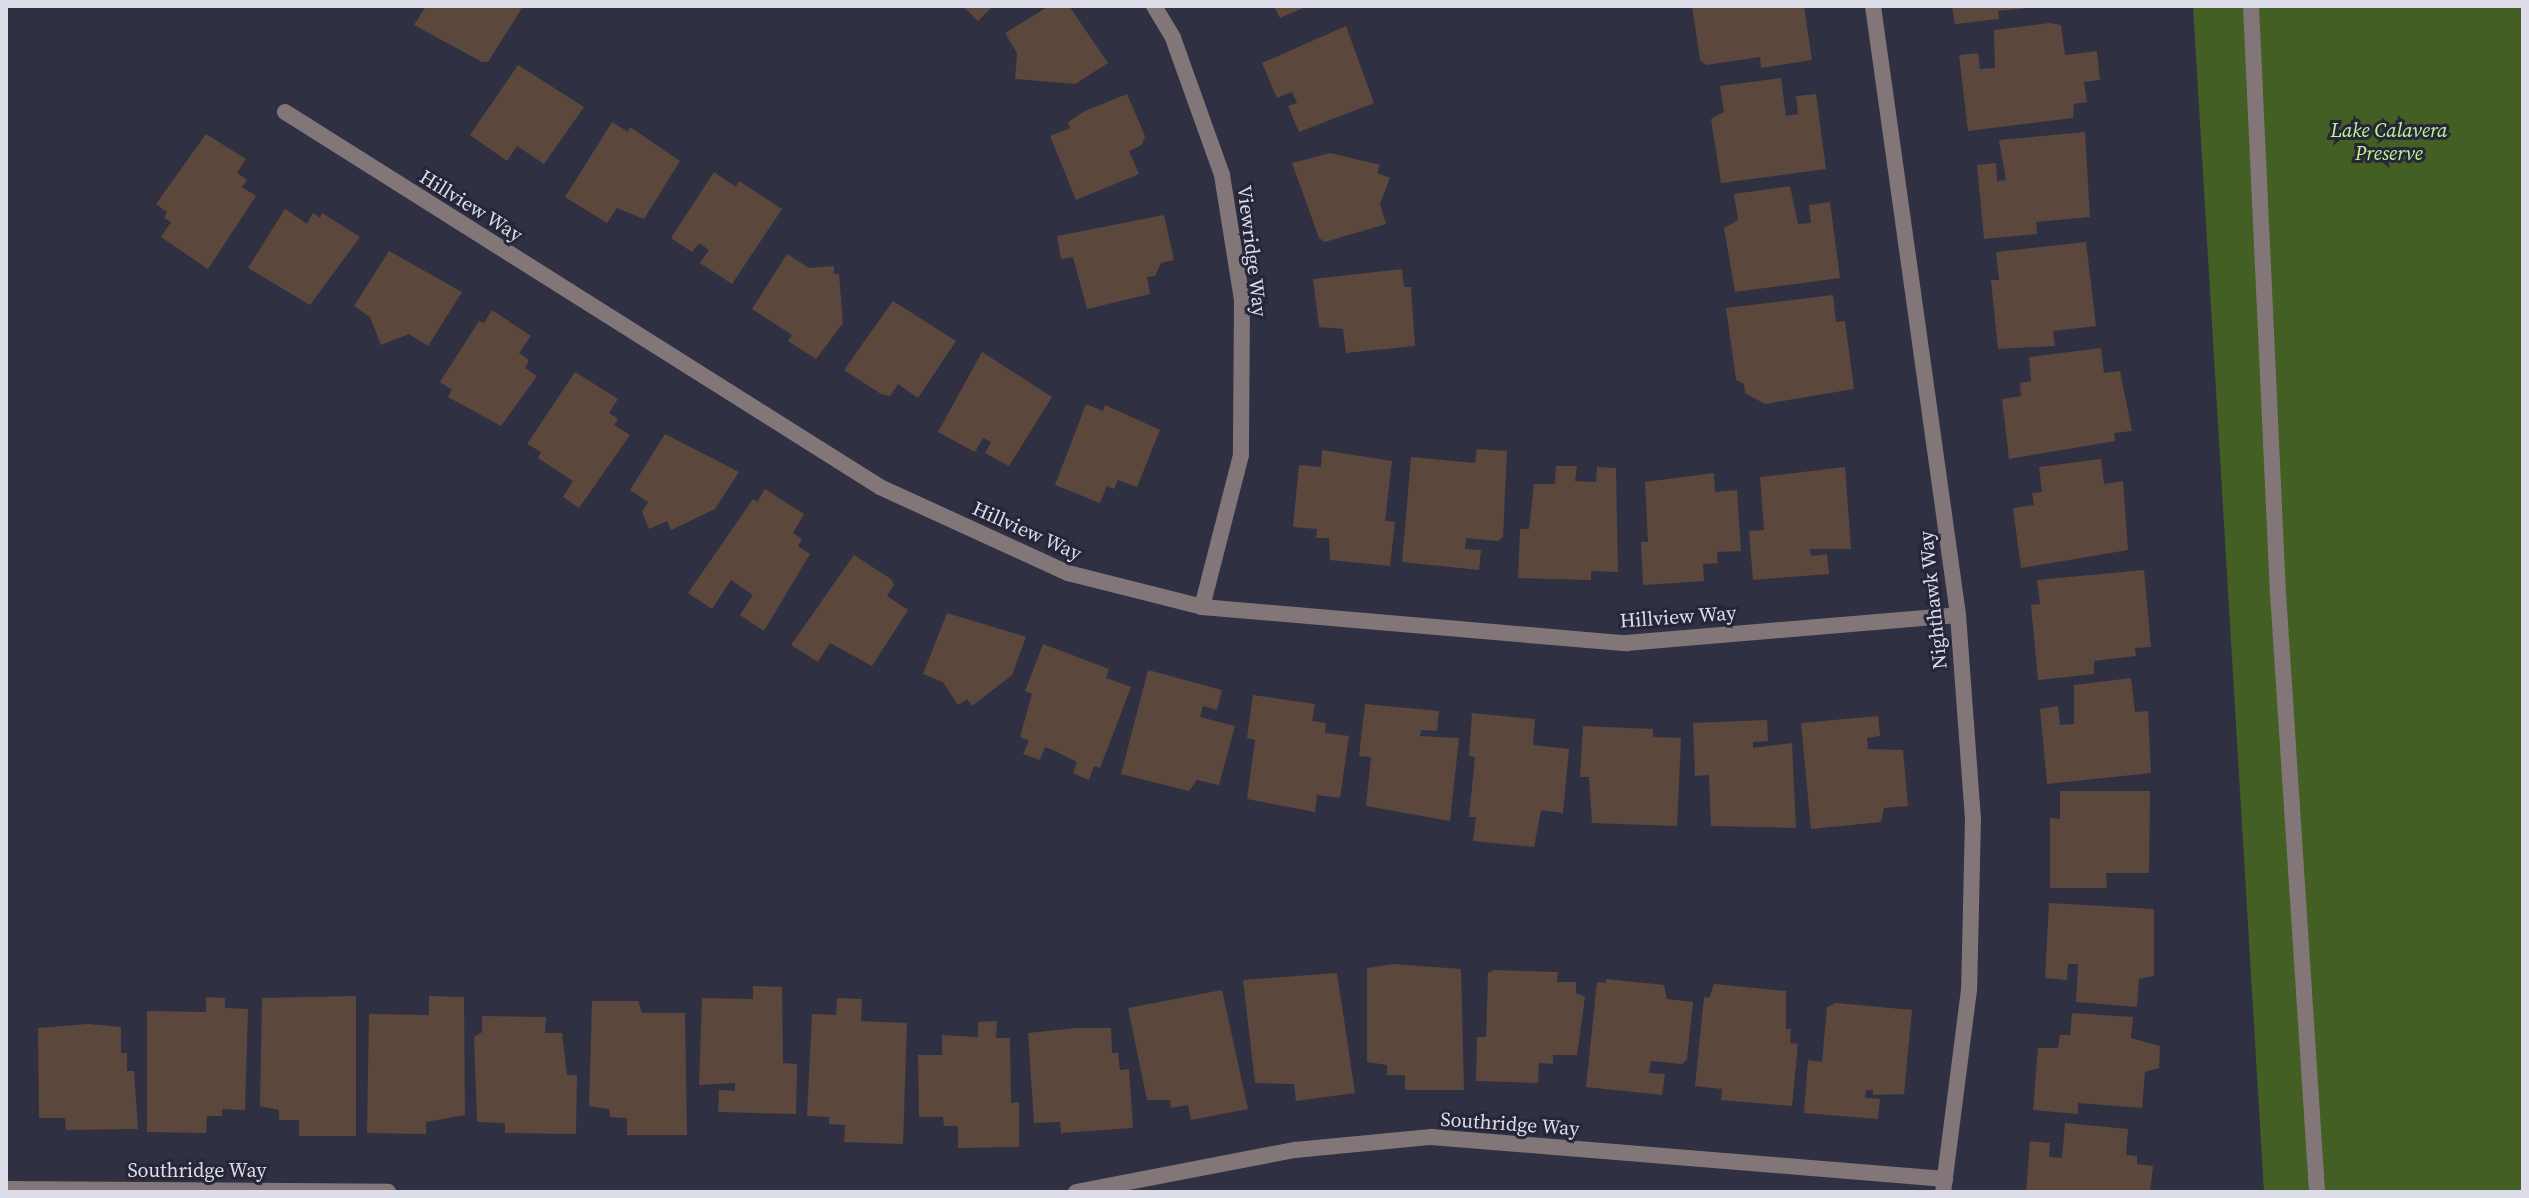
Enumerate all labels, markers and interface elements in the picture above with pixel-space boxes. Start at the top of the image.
park label: Lake Calavera Preserve [2331,119,2447,166]
street label: Hillview Way [415,165,527,247]
street label: Viewridge Way [1232,184,1272,318]
street label: Hillview Way [968,496,1086,566]
street label: Nighthawk Way [1914,529,1952,671]
street label: Hillview Way [1619,601,1737,633]
street label: Southridge Way [1439,1107,1581,1141]
street label: Southridge Way [127,1158,267,1182]

